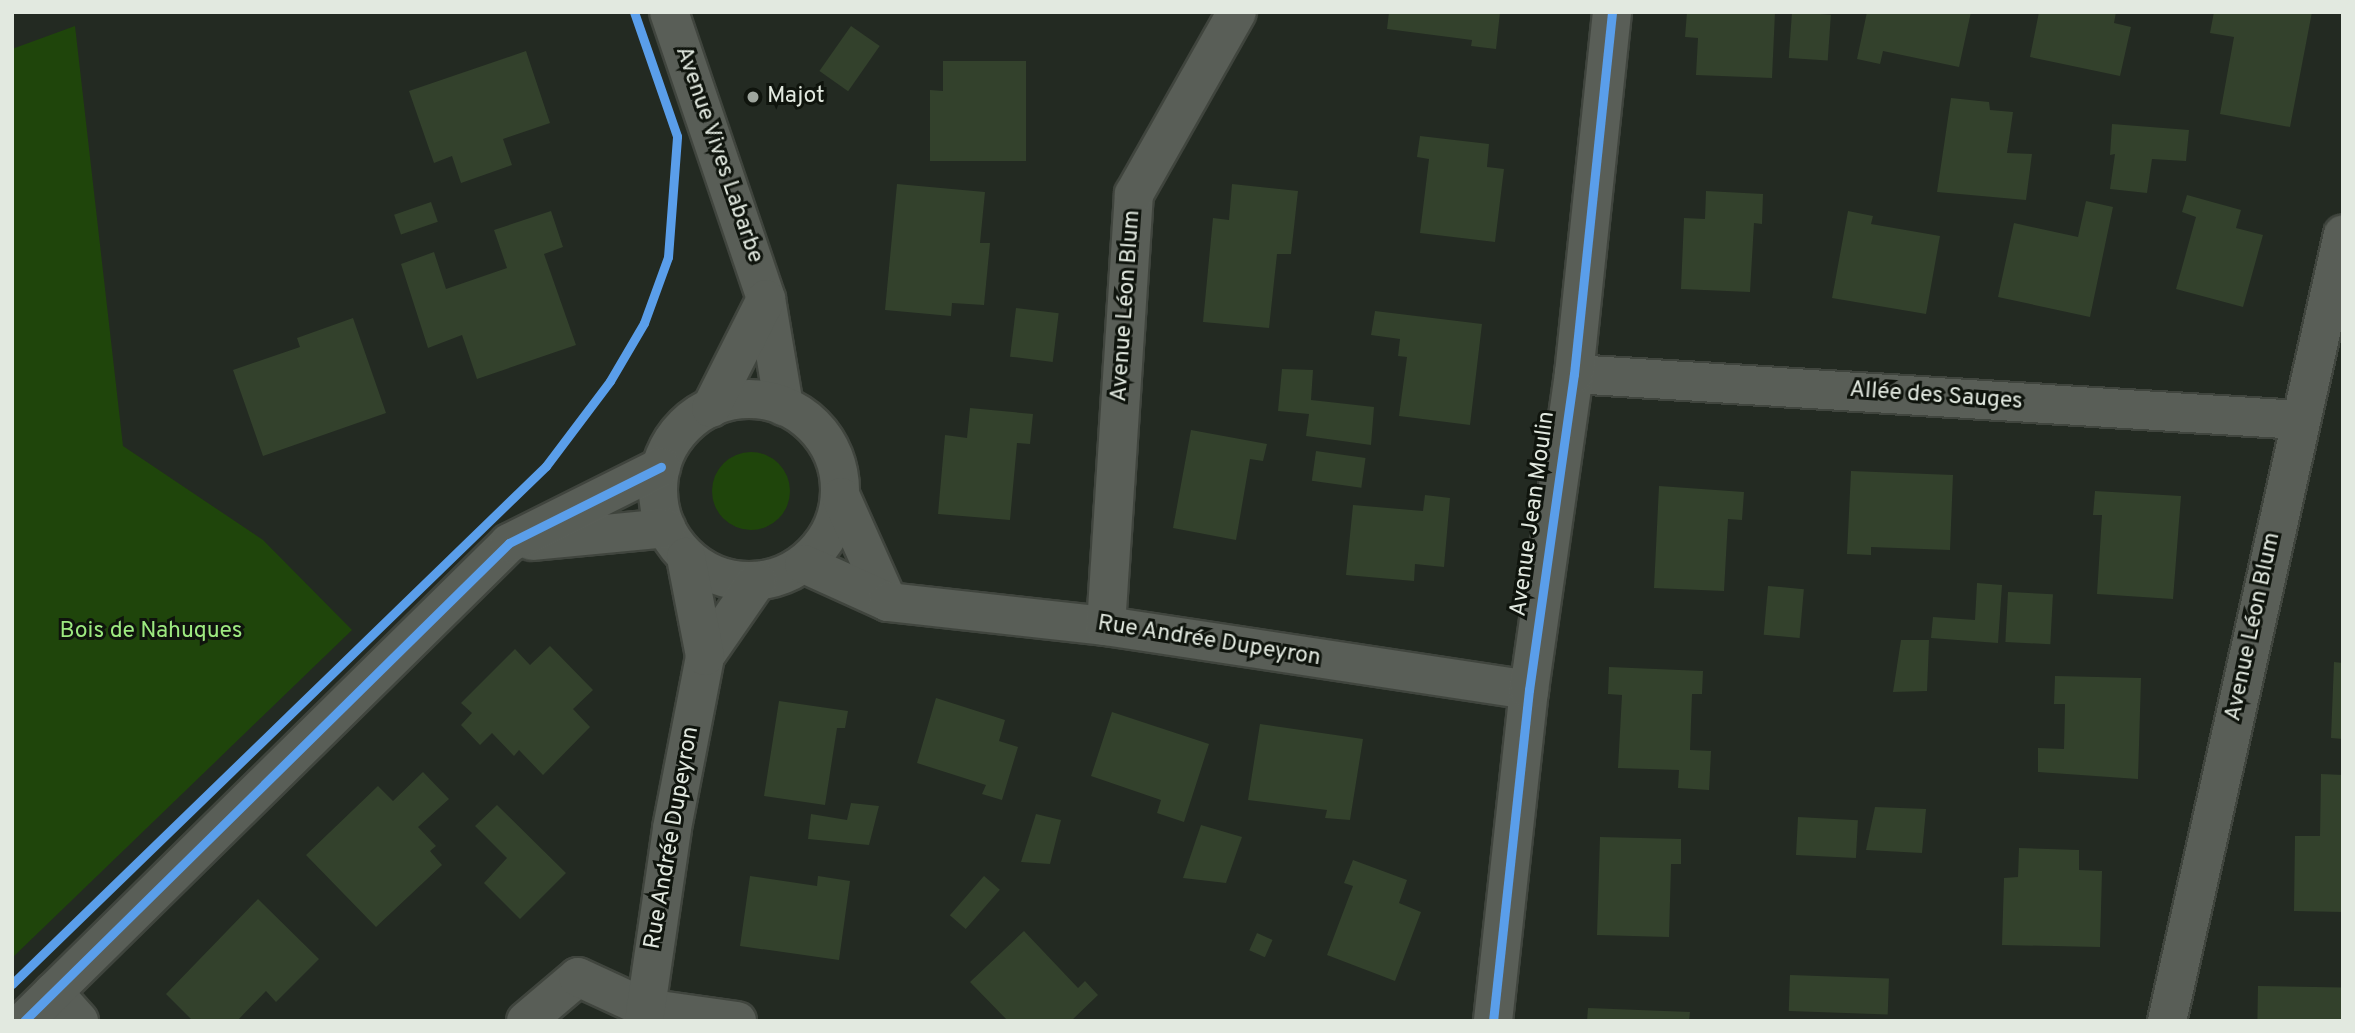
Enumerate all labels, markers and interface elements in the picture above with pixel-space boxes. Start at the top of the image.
street label: Avenue Vives Labarbe [668,43,768,267]
place label: Majot [767,83,825,111]
marker: Majot [745,89,761,105]
street label: Avenue Léon Blum [1107,209,1147,403]
street label: Allée des Sauges [1848,377,2024,417]
street label: Avenue Jean Moulin [1506,410,1562,618]
street label: Avenue Léon Blum [2221,530,2287,724]
street label: Rue Andrée Dupeyron [1095,611,1323,673]
park label: Bois de Nahuques [59,618,243,646]
street label: Rue Andrée Dupeyron [640,724,706,952]

